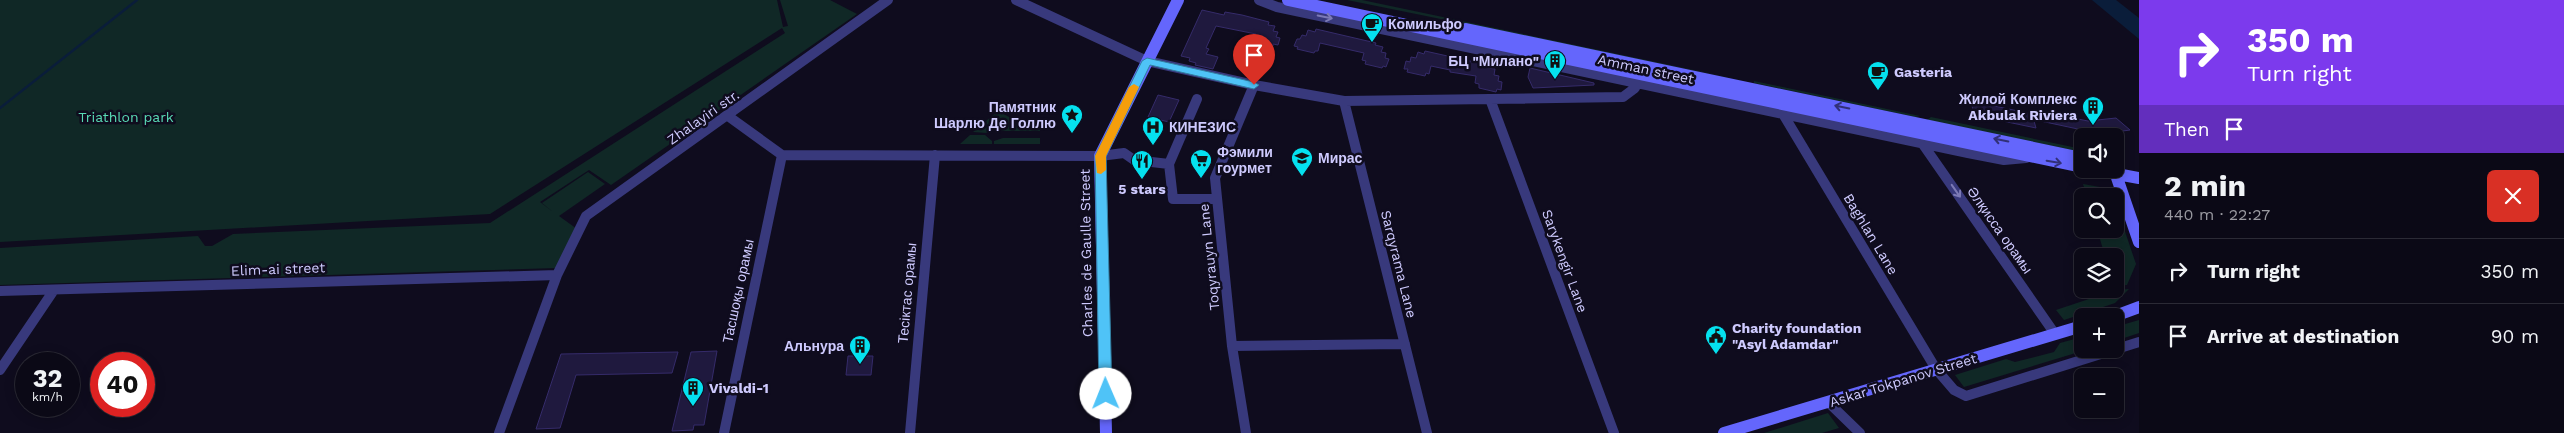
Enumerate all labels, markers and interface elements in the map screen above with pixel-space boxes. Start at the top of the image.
cafe icon: Комильфо [1360,12,1384,43]
one-way arrow [1317,13,1333,22]
place label: Комильфо [1388,16,1462,32]
text: 350 m [2247,19,2354,61]
icon: right [2164,20,2229,85]
pin [1233,34,1275,85]
icon: arrive [1240,41,1268,69]
building icon: БЦ "Милано" [1543,49,1567,80]
street label: Amman street [1596,51,1696,87]
place label: БЦ "Милано" [1448,53,1539,69]
cafe icon: Gasteria [1866,60,1890,91]
text: Turn right [2247,61,2352,86]
place label: Gasteria [1894,64,1953,80]
street label: Zhalayiri str. [664,86,742,148]
place label: Жилой Комплекс Akbulak Riviera [1958,91,2078,123]
building icon: Жилой Комплекс Akbulak Riviera [2081,95,2105,126]
place label: Памятник Шарлю Де Голлю [934,99,1057,131]
one-way arrow [1834,102,1850,111]
place icon: Памятник Шарлю Де Голлю [1060,103,1084,134]
park label: Triathlon park [78,109,174,125]
hospital icon: КИНЕЗИС [1141,115,1165,146]
icon: arrive [2220,115,2248,143]
text: Then [2164,118,2210,141]
place label: КИНЕЗИС [1169,119,1236,135]
map controls [2074,128,2124,418]
button: sound [2074,128,2124,178]
one-way arrow [1993,135,2009,145]
place label: Фэмили гоурмет [1217,144,1273,176]
school or university icon: Мирас [1290,146,1314,177]
supermarket icon: Фэмили гоурмет [1189,148,1213,179]
restaurant icon: 5 stars [1130,149,1154,180]
place label: Мирас [1318,150,1363,166]
one-way arrow [2046,158,2062,168]
text: 2 min [2164,168,2246,203]
street label: Charles de Gaulle Street [1077,169,1095,337]
button: close [2487,170,2539,222]
place label: 5 stars [1118,181,1166,197]
one-way arrow [1951,184,1961,198]
street label: Әлқисса орамы [1964,184,2036,276]
button: search [2074,188,2124,238]
street label: Baghlan Lane [1840,191,1902,277]
street label: Toqyrauyn Lane [1195,203,1223,311]
text: 440 m · 22:27 [2164,205,2270,224]
street label: Sarykengir Lane [1539,207,1591,315]
street label: Sarqyrama Lane [1378,208,1420,320]
street label: Тасшоқы орамы [719,238,757,344]
street label: Тесіктас орамы [895,242,919,344]
button: layers [2074,248,2124,298]
icon: right [2164,257,2192,285]
street label: Elim-ai street [231,259,326,279]
text: Turn right [2207,260,2300,283]
text: 350 m [2480,260,2539,283]
button: + [2074,308,2124,358]
place label: Charity foundation "Asyl Adamdar" [1732,320,1861,352]
icon: arrive [2164,322,2192,350]
public building icon: Charity foundation "Asyl Adamdar" [1704,324,1728,355]
text: Arrive at destination [2207,325,2399,348]
text: 90 m [2491,325,2539,348]
building icon: Альнура [848,334,872,365]
place label: Альнура [784,338,844,354]
street label: Askar Tokpanov Street [1828,350,1979,410]
speed limit sign: 40 [90,352,155,417]
text: 32 [33,364,62,393]
position arrow [1079,367,1131,419]
button: − [2074,368,2124,418]
building icon: Vivaldi-1 [681,376,705,407]
place label: Vivaldi-1 [709,380,769,396]
text: km/h [32,390,63,404]

